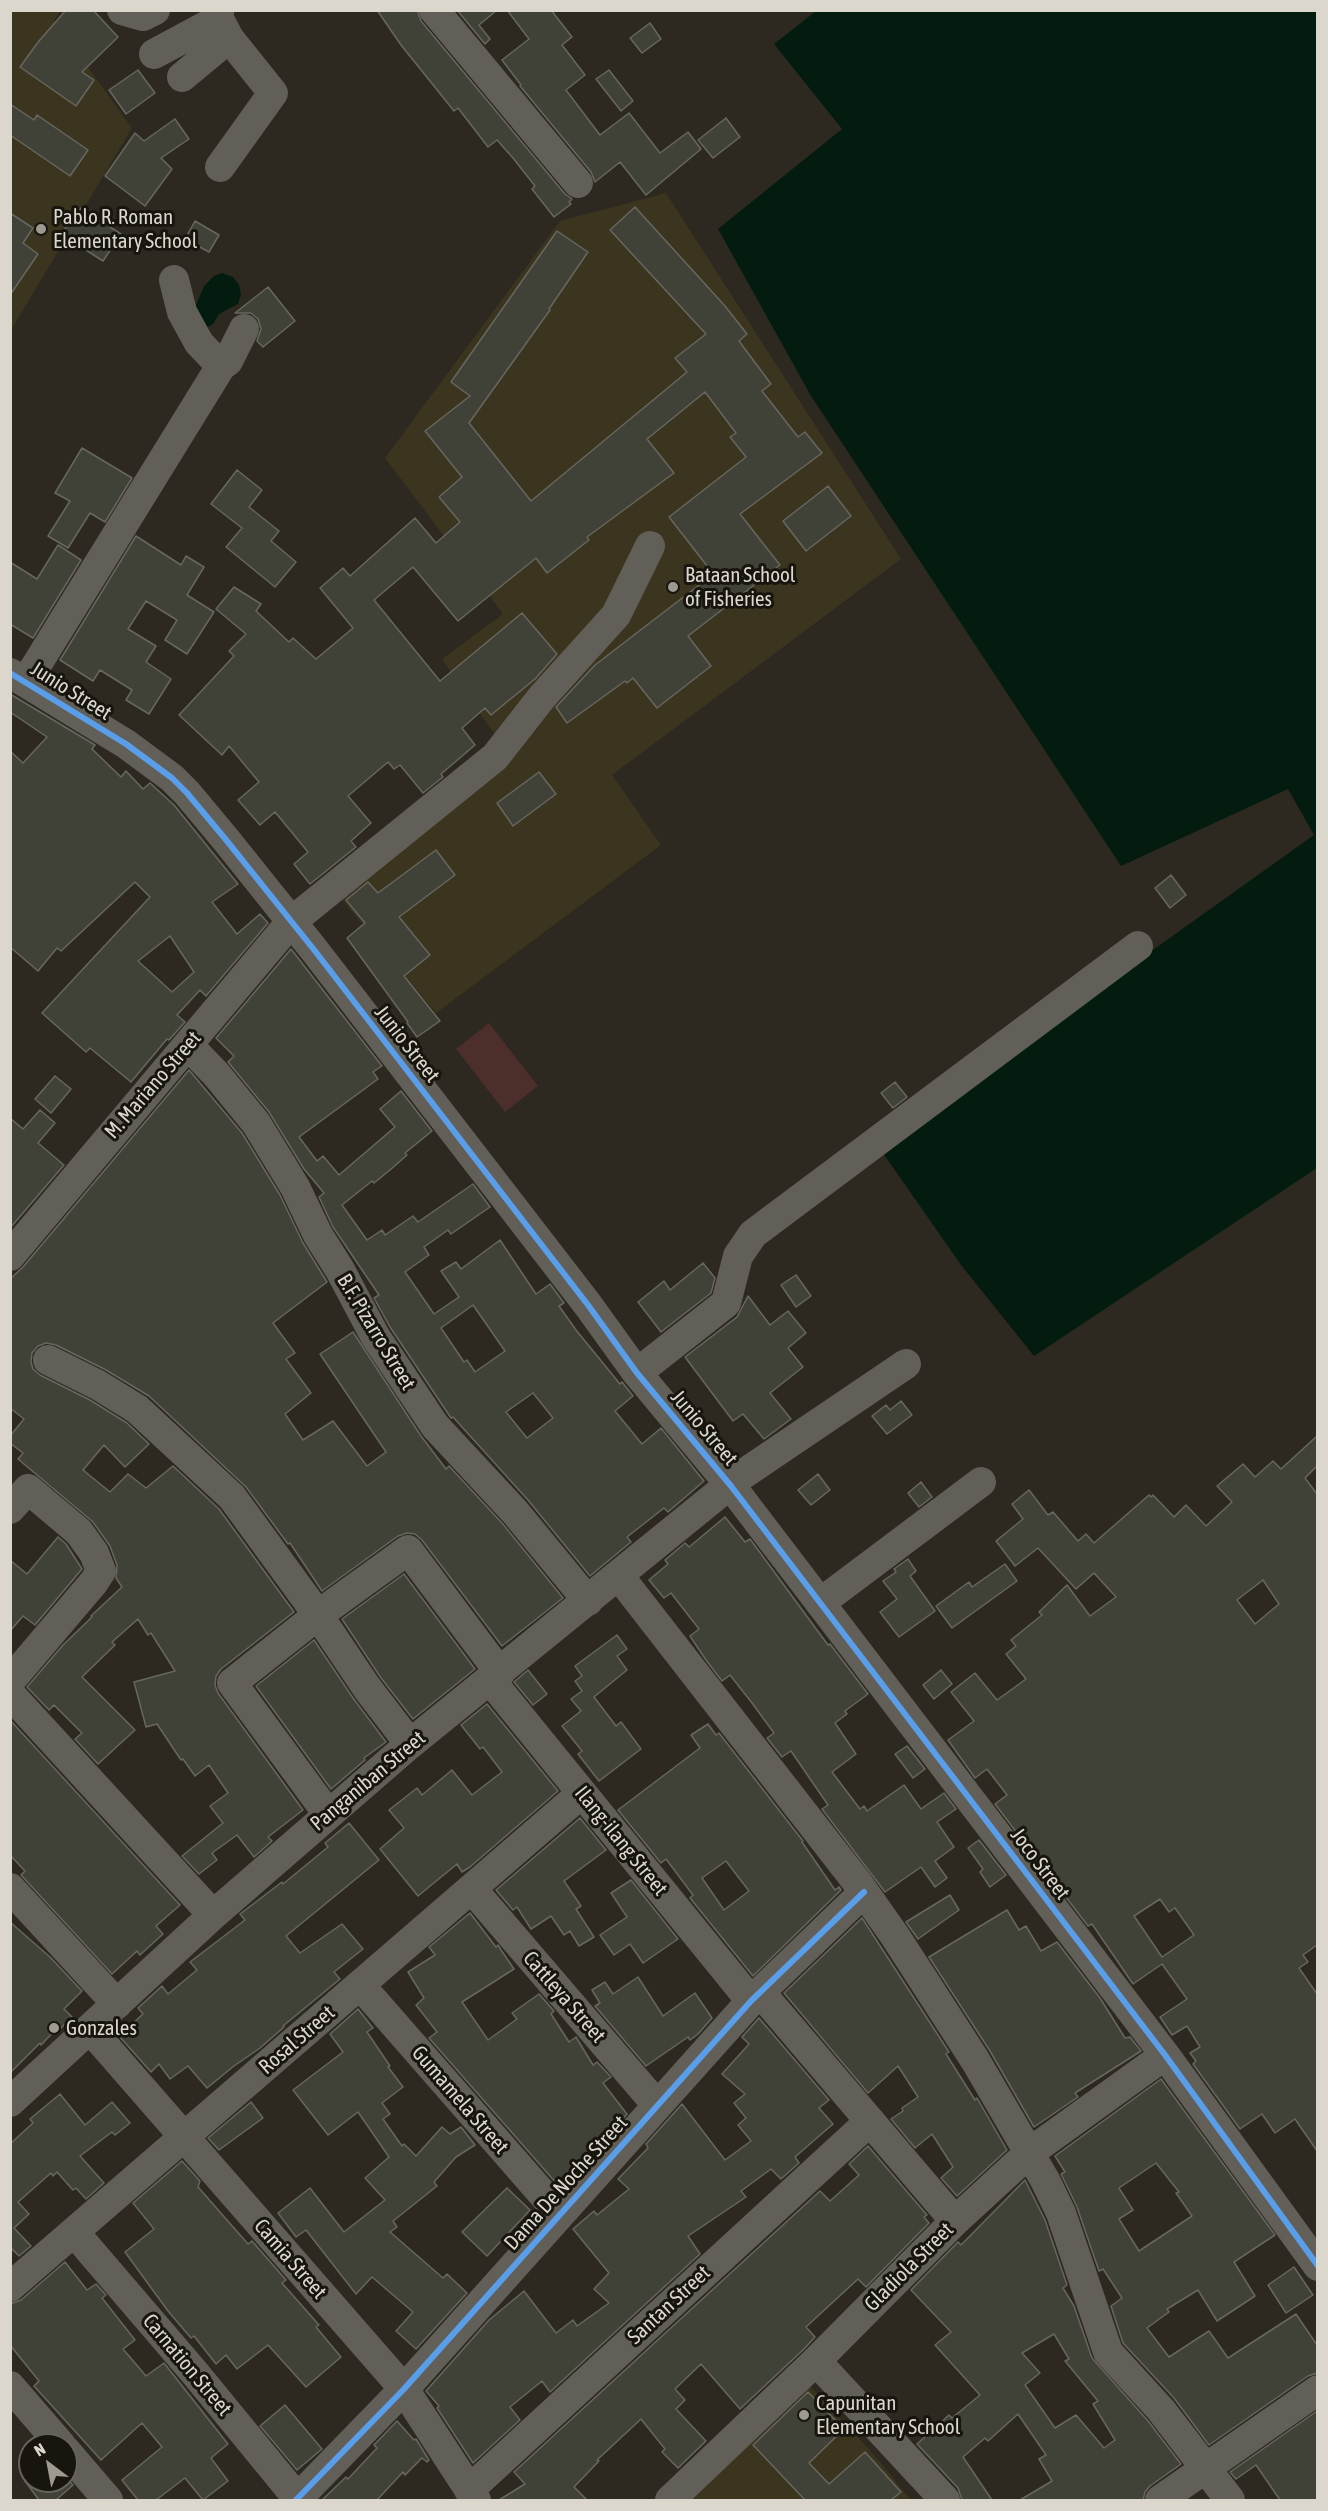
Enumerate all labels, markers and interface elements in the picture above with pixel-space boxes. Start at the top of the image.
place label: Pablo R. Roman Elementary School [53,204,197,254]
marker: Pablo R. Roman Elementary School [34,222,48,236]
place label: Bataan School of Fisheries [685,562,795,612]
marker: Bataan School of Fisheries [666,580,680,594]
street label: Junio Street [26,656,116,726]
street label: Junio Street [369,1001,445,1087]
street label: M. Mariano Street [99,1026,207,1144]
street label: B.F. Pizarro Street [331,1269,421,1395]
street label: Junio Street [665,1385,743,1471]
street label: Panganiban Street [305,1726,431,1836]
street label: Ilang-ilang Street [569,1781,673,1901]
street label: Joco Street [1005,1823,1075,1905]
street label: Cattleya Street [517,1946,611,2048]
street label: Rosal Street [254,2000,340,2080]
place label: Gonzales [66,2015,137,2041]
marker: Gonzales [47,2021,61,2035]
street label: Gumamela Street [406,2041,514,2159]
street label: Dama De Noche Street [499,2111,633,2255]
street label: Camia Street [248,2214,332,2304]
street label: Gladiola Street [859,2217,959,2317]
street label: Santan Street [622,2260,716,2350]
street label: Carnation Street [137,2309,237,2421]
place label: Capunitan Elementary School [816,2390,960,2440]
marker: Capunitan Elementary School [797,2408,811,2422]
north arrow [18,2433,78,2493]
text: N [31,2439,48,2460]

